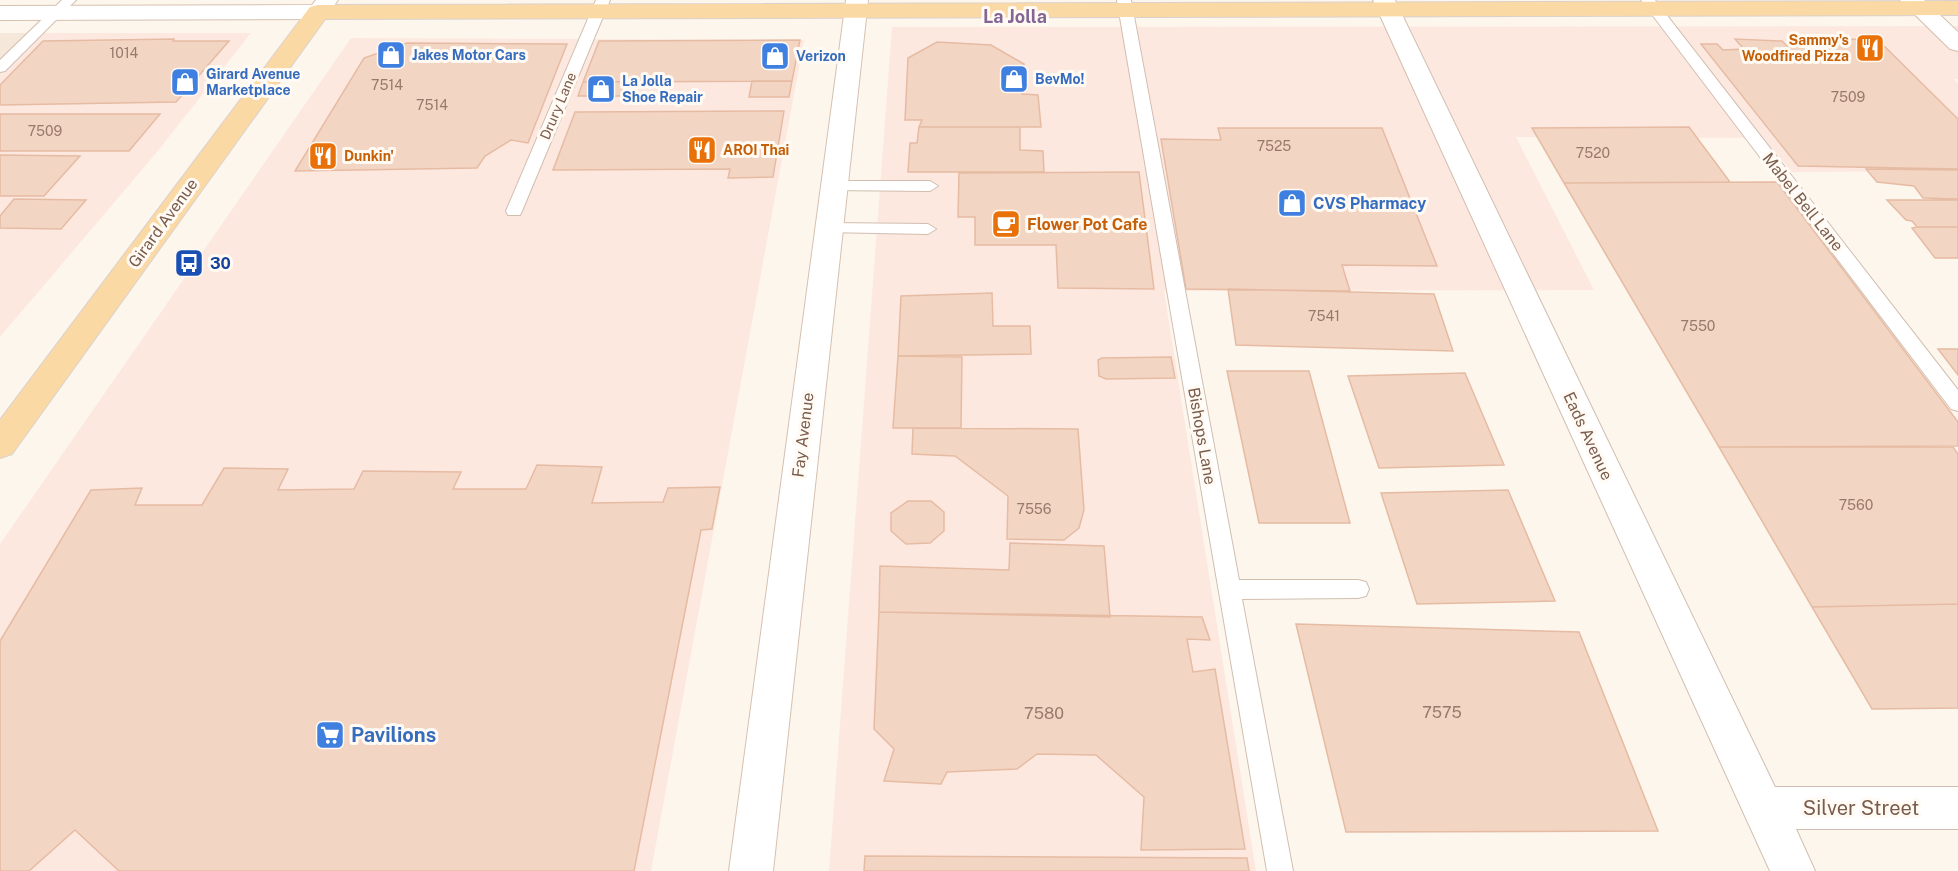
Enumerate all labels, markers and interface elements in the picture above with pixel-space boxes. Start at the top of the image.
district label: La Jolla [983,6,1047,27]
place label: Sammy's Woodfired Pizza [1742,32,1849,64]
restaurant icon: Sammy's Woodfired Pizza [1854,32,1886,64]
shop icon: Jakes Motor Cars [375,39,407,71]
shop icon: Verizon [759,40,791,72]
house number: 1014 [110,45,139,61]
place label: Jakes Motor Cars [412,47,526,63]
place label: Verizon [796,48,846,64]
shop icon: BevMo! [998,63,1030,95]
shop icon: Girard Avenue Marketplace [169,66,201,98]
place label: Girard Avenue Marketplace [206,66,300,98]
street label: Drury Lane [537,70,579,142]
place label: BevMo! [1035,71,1085,87]
shop icon: La Jolla Shoe Repair [585,73,617,105]
place label: La Jolla Shoe Repair [622,73,703,105]
house number: 7514 [371,77,403,93]
house number: 7509 [1831,89,1866,105]
house number: 7514 [416,97,448,113]
house number: 7509 [28,123,63,139]
restaurant icon: AROI Thai [686,134,718,166]
house number: 7525 [1257,138,1291,154]
restaurant icon: Dunkin' [307,140,339,172]
place label: AROI Thai [723,142,789,158]
house number: 7520 [1576,145,1610,161]
place label: Dunkin' [344,148,394,164]
street label: Mabel Bell Lane [1759,149,1847,255]
street label: Girard Avenue [124,175,202,271]
shop icon: CVS Pharmacy [1276,187,1308,219]
place label: CVS Pharmacy [1313,194,1426,213]
cafe icon: Flower Pot Cafe [990,208,1022,240]
place label: Flower Pot Cafe [1027,215,1148,234]
bus stop icon: 30 [173,247,205,279]
place label: 30 [210,254,231,273]
house number: 7541 [1308,308,1340,324]
house number: 7550 [1681,318,1715,334]
street label: Bishops Lane [1184,386,1220,486]
street label: Eads Avenue [1559,389,1617,483]
street label: Fay Avenue [788,392,818,478]
house number: 7560 [1839,497,1873,513]
house number: 7556 [1016,501,1052,517]
house number: 7575 [1422,703,1462,722]
house number: 7580 [1024,704,1064,723]
supermarket icon: Pavilions [314,719,346,751]
place label: Pavilions [351,723,436,747]
street label: Silver Street [1803,796,1919,820]

